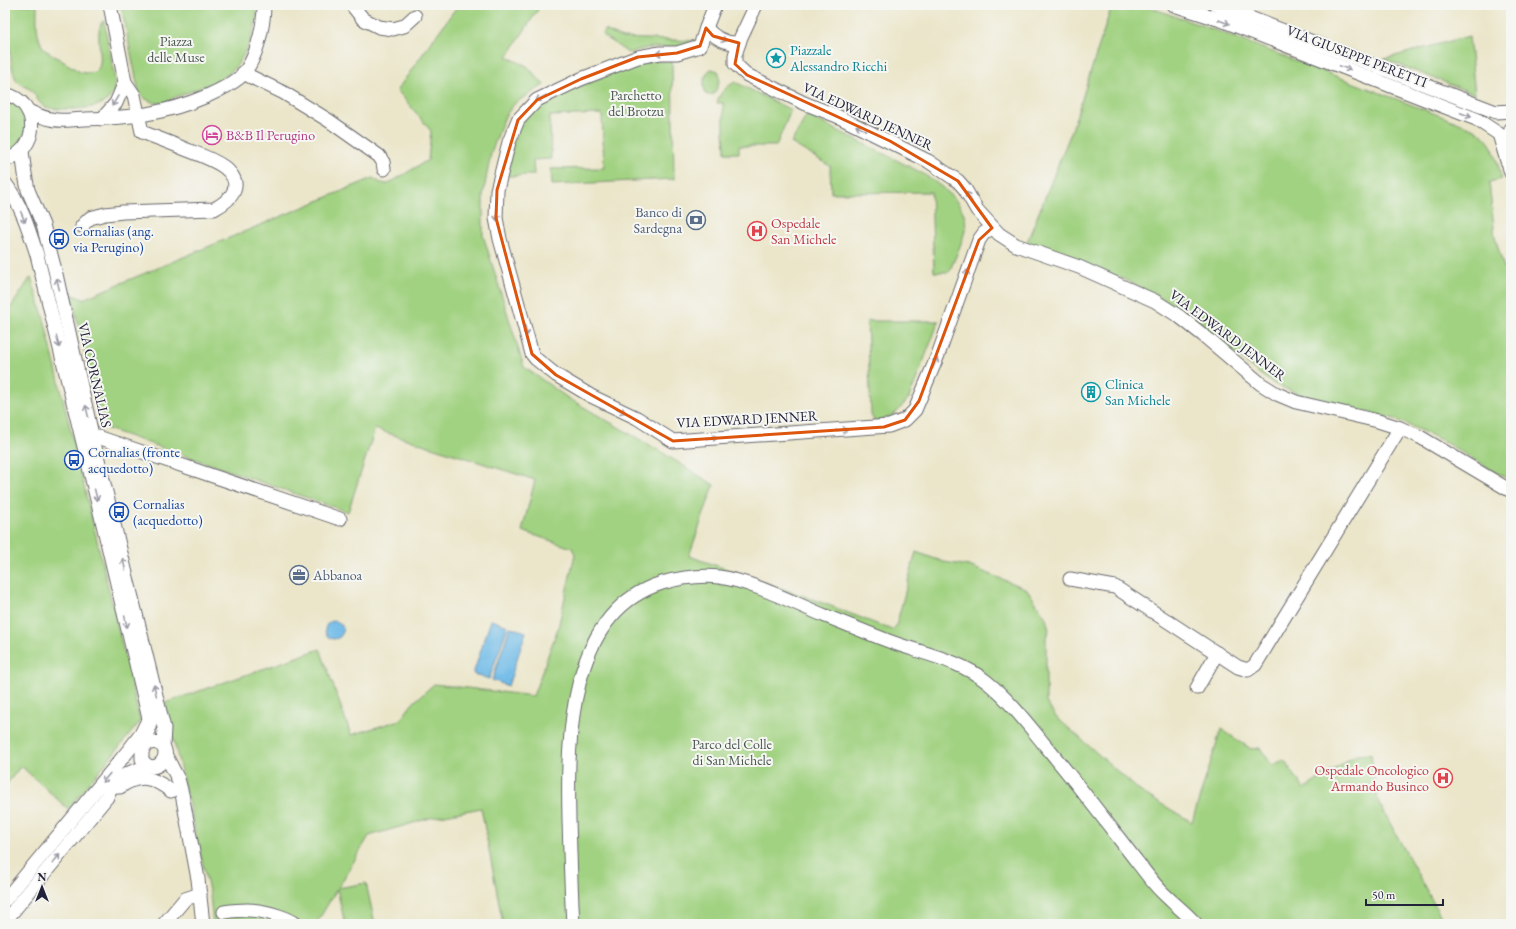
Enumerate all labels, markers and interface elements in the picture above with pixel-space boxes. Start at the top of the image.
one-way arrow [1217,18,1229,26]
street label: VIA GIUSEPPE PERETTI [1284,21,1430,91]
park label: Piazza delle Muse [147,32,205,66]
one-way arrow [714,36,726,43]
place label: Piazzale Alessandro Ricchi [789,41,888,75]
place icon: Piazzale Alessandro Ricchi [765,47,787,69]
one-way arrow [656,50,669,57]
one-way arrow [1339,65,1351,73]
street label: VIA EDWARD JENNER [800,78,937,154]
park label: Parchetto del Brotzu [608,86,664,120]
one-way arrow [535,95,547,103]
one-way arrow [111,96,120,107]
one-way arrow [1460,112,1472,120]
hotel icon: B&B Il Perugino [201,124,223,146]
one-way arrow [855,124,867,131]
place label: B&B Il Perugino [226,126,315,144]
one-way arrow [965,191,972,203]
place label: Banco di Sardegna [634,203,683,237]
one-way arrow [493,208,501,221]
bank icon: Banco di Sardegna [685,209,707,231]
one-way arrow [20,211,28,223]
place label: Ospedale San Michele [771,214,837,248]
hospital icon: Ospedale San Michele [746,220,768,242]
place label: Cornalias (ang. via Perugino) [73,222,154,256]
bus stop icon: Cornalias (ang. via Perugino) [48,228,70,250]
one-way arrow [962,270,970,282]
one-way arrow [54,278,62,291]
street label: VIA EDWARD JENNER [1166,285,1291,385]
street label: VIA CORNALIAS [74,321,116,429]
one-way arrow [523,323,530,336]
one-way arrow [55,335,63,348]
one-way arrow [931,357,939,369]
place label: Clinica San Michele [1105,375,1171,409]
building icon: Clinica San Michele [1080,381,1102,403]
one-way arrow [82,404,90,417]
street label: VIA EDWARD JENNER [676,406,819,432]
one-way arrow [614,407,626,414]
one-way arrow [835,426,848,433]
one-way arrow [705,435,718,442]
place label: Cornalias (fronte acquedotto) [88,443,180,477]
bus stop icon: Cornalias (fronte acquedotto) [63,449,85,471]
one-way arrow [93,489,101,502]
place label: Cornalias (acquedotto) [133,495,203,529]
bus stop icon: Cornalias (acquedotto) [108,501,130,523]
one-way arrow [119,558,127,571]
office icon: Abbanoa [288,564,310,586]
place label: Abbanoa [312,566,362,584]
one-way arrow [123,615,130,628]
one-way arrow [150,684,158,697]
park label: Parco del Colle di San Michele [692,735,773,769]
place label: Ospedale Oncologico Armando Businco [1315,761,1429,795]
hospital icon: Ospedale Oncologico Armando Businco [1432,767,1454,789]
one-way arrow [101,773,110,784]
one-way arrow [52,853,61,864]
north arrow [22,867,62,907]
text: N [38,870,47,884]
scale bar [1366,881,1443,907]
text: 50 m [1372,887,1396,903]

